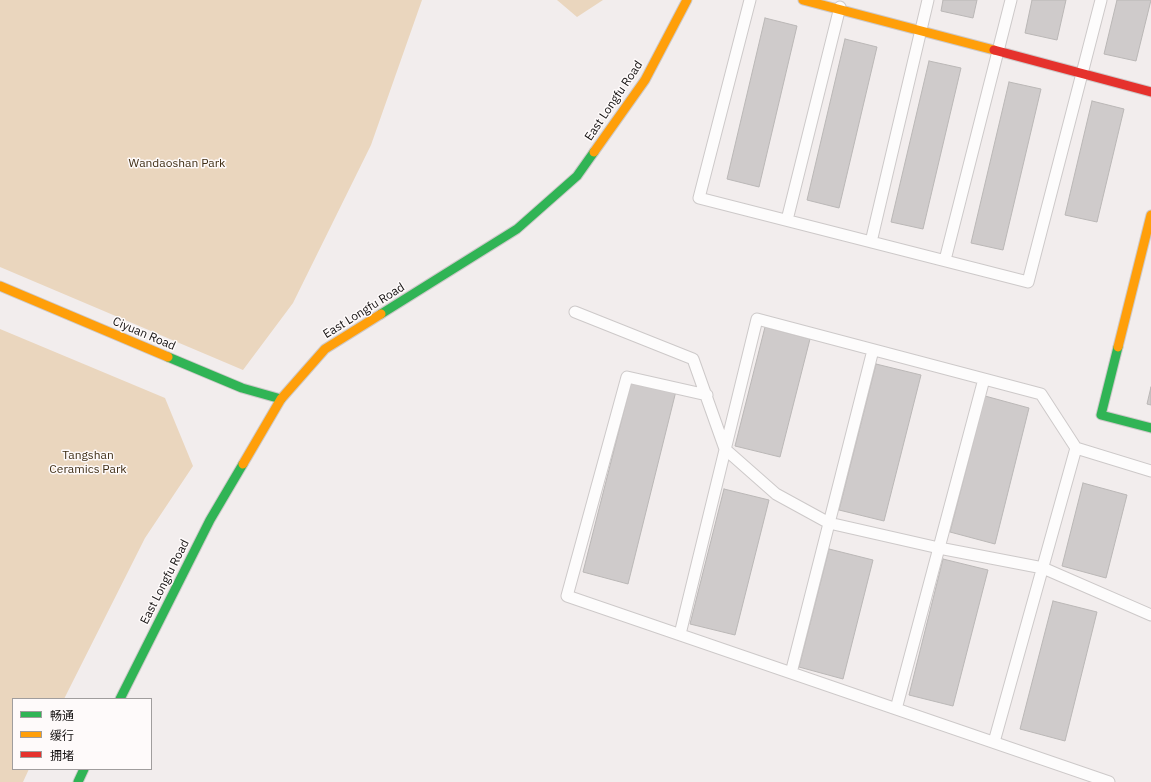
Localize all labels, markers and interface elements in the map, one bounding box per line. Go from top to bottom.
street label: East Longfu Road [582,58,646,144]
park label: Wandaoshan Park [129,157,225,171]
street label: East Longfu Road [321,280,407,342]
street label: Ciyuan Road [110,314,178,354]
park label: Tangshan Ceramics Park [49,449,127,477]
street label: East Longfu Road [137,537,193,627]
legend [12,698,152,770]
text: 畅通 [50,708,74,723]
text: 缓行 [50,728,74,743]
text: 拥堵 [50,748,74,763]

